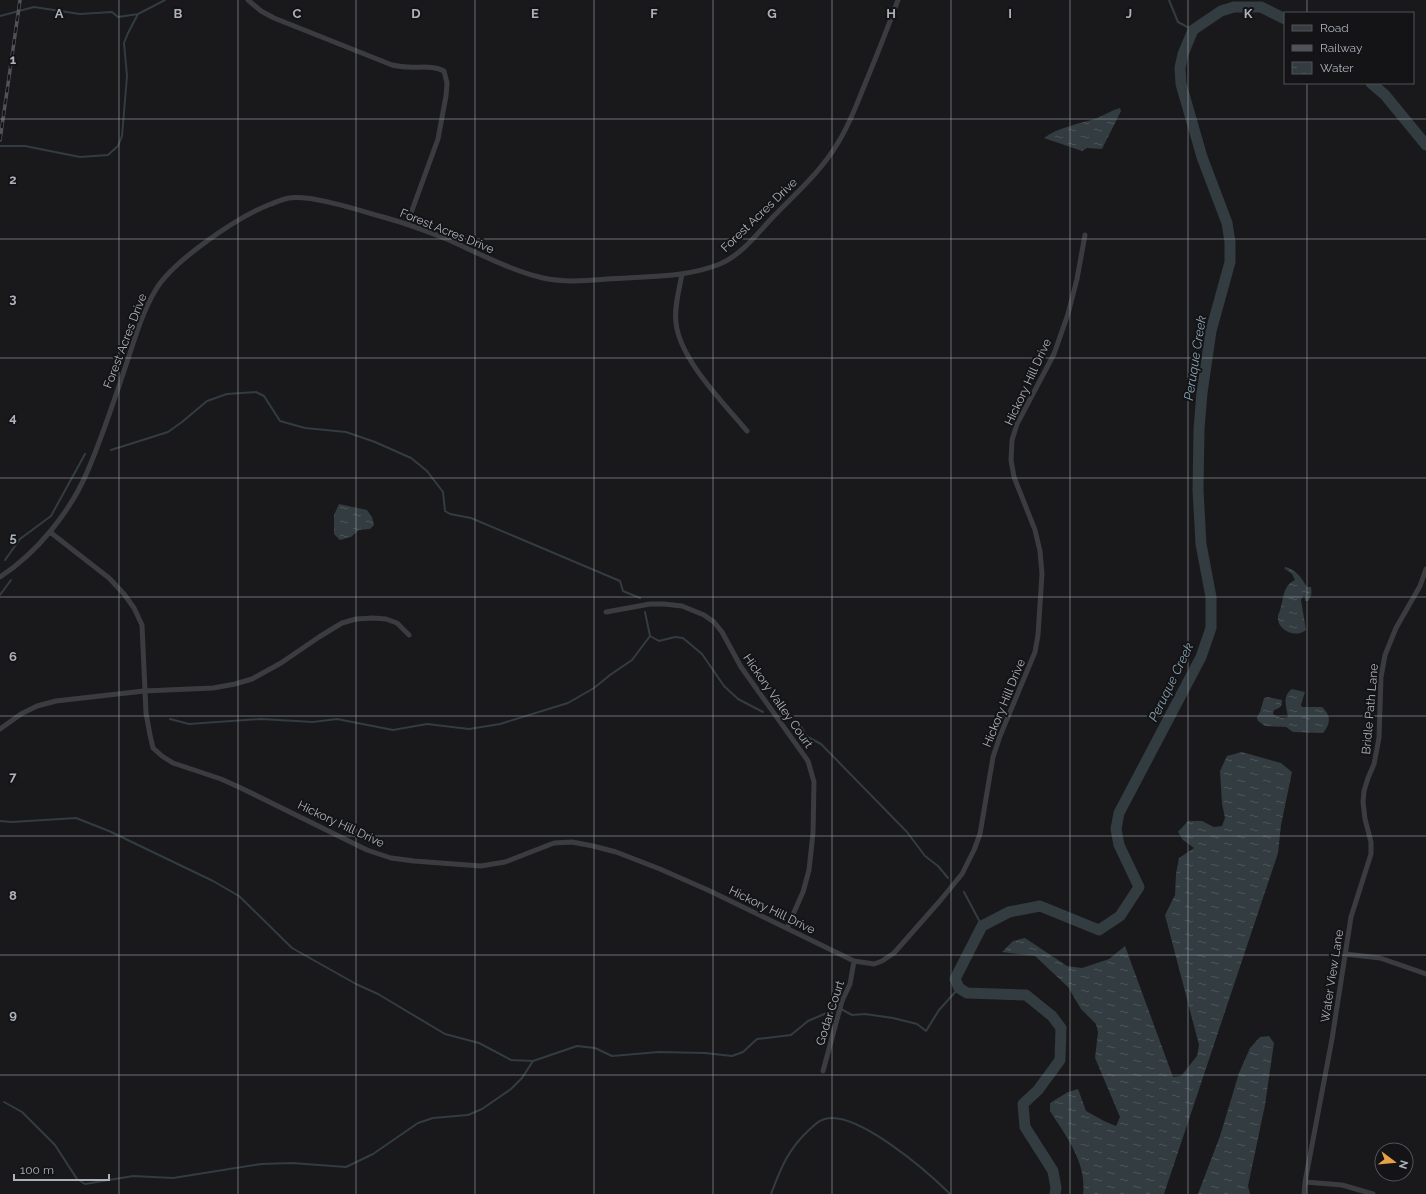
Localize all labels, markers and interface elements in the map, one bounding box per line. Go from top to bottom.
text: A [55,6,64,21]
text: B [174,6,183,21]
text: C [293,6,302,21]
text: D [411,6,421,21]
text: E [531,6,539,21]
text: F [650,6,658,21]
text: G [767,6,777,21]
text: H [886,6,896,21]
text: I [1008,6,1012,21]
text: J [1126,6,1132,21]
text: K [1244,6,1253,21]
legend [1284,12,1414,84]
text: Road [1320,21,1349,35]
text: Railway [1320,41,1363,55]
text: 1 [10,52,17,67]
text: Water [1320,61,1354,75]
text: 2 [9,172,17,187]
street label: Forest Acres Drive [718,175,800,255]
street label: Forest Acres Drive [398,206,496,256]
text: 3 [9,291,17,306]
street label: Forest Acres Drive [100,292,150,390]
water label: Peruque Creek [1181,315,1209,401]
street label: Hickory Hill Drive [1002,336,1054,428]
text: 4 [9,410,17,425]
text: 5 [9,530,17,545]
water label: Peruque Creek [1146,640,1196,724]
text: 6 [9,649,17,664]
street label: Hickory Valley Court [740,651,816,751]
street label: Hickory Hill Drive [980,657,1028,749]
street label: Bridle Path Lane [1359,663,1381,755]
text: 7 [9,769,17,784]
street label: Hickory Hill Drive [295,798,387,850]
street label: Hickory Hill Drive [727,883,817,937]
text: 8 [9,888,17,903]
street label: Water View Lane [1318,929,1346,1023]
street label: Godar Court [813,979,847,1047]
text: 9 [9,1007,17,1022]
north arrow [1374,1142,1414,1182]
scale bar [14,1156,109,1182]
text: N [1396,1159,1411,1170]
text: 100 m [20,1163,54,1177]

